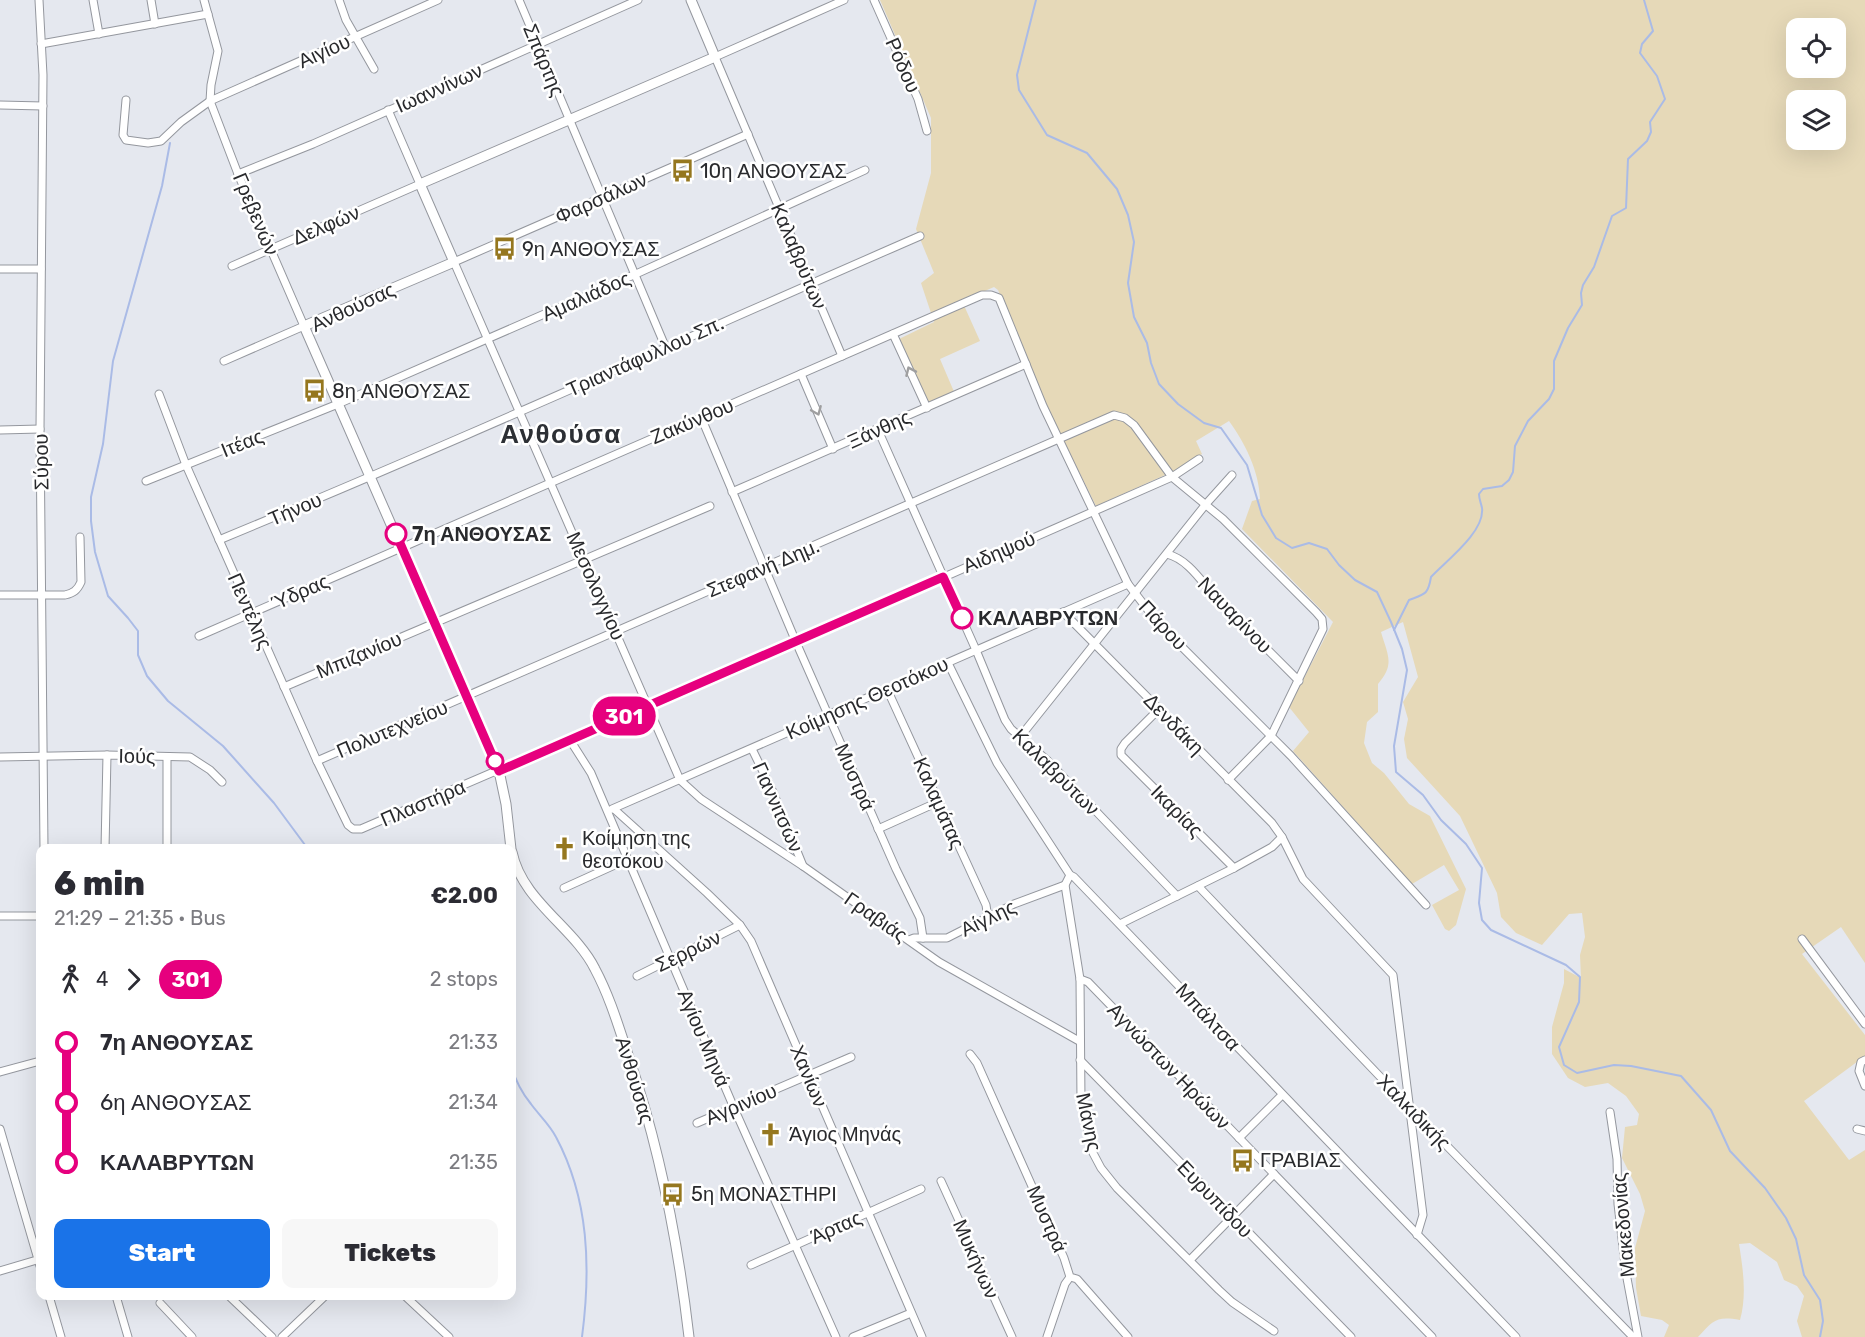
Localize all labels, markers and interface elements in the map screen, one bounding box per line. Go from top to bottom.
map controls [1786,18,1846,150]
button: locate [1786,18,1846,78]
street label: Σπάρτης [518,20,570,100]
street label: Αιγίου [294,29,354,73]
street label: Ρόδου [880,34,926,96]
street label: Ιωαννίνων [392,58,486,118]
button: layers [1786,90,1846,150]
bus stop icon: 10η ΑΝΘΟΥΣΑΣ [669,158,695,184]
place label: 10η ΑΝΘΟΥΣΑΣ [700,159,847,183]
street label: Φαρσάλων [551,167,651,229]
street label: Γρεβενών [228,169,284,259]
street label: Καλαβρύτων [766,199,832,313]
street label: Δελφών [289,200,363,250]
bus stop icon: 9η ΑΝΘΟΥΣΑΣ [491,236,517,262]
place label: 9η ΑΝΘΟΥΣΑΣ [522,237,660,261]
street label: Αμαλιάδος [538,266,634,326]
street label: Ανθούσας [307,277,399,337]
street label: Τριαντάφυλλου Σπ. [563,311,727,401]
one-way arrow [905,366,917,377]
bus stop icon: 8η ΑΝΘΟΥΣΑΣ [301,378,327,404]
place label: 8η ΑΝΘΟΥΣΑΣ [332,379,470,403]
street label: Ζακύνθου [647,393,737,449]
street label: Ξάνθης [844,404,915,453]
one-way arrow [810,405,822,416]
district label: Ανθούσα [500,419,622,450]
street label: Ιτέας [217,424,267,462]
street label: Σύρου [29,433,53,491]
street label: Τήνου [265,487,325,531]
place label: 7η ΑΝΘΟΥΣΑΣ [412,522,551,546]
marker: 7η ΑΝΘΟΥΣΑΣ [385,523,407,545]
street label: Αιδηψού [959,526,1039,578]
street label: Μεσολογγίου [561,528,631,644]
street label: Στεφανή Δημ. [703,534,823,602]
street label: Πεντέλης [223,569,278,653]
street label: Ύδρας [267,569,333,615]
street label: Ναυαρίνου [1193,572,1277,658]
street label: Πάρου [1134,595,1192,655]
place label: ΚΑΛΑΒΡΥΤΩΝ [978,606,1118,630]
marker: ΚΑΛΑΒΡΥΤΩΝ [951,607,973,629]
street label: Μπιζανίου [313,626,405,684]
street label: Κοίμησης Θεοτόκου [782,651,952,745]
street label: Δενδάκη [1139,688,1209,760]
street label: Πολυτεχνείου [333,695,451,763]
line badge: 301 [590,696,658,736]
text: 301 [605,704,643,729]
street label: Καλαβρύτων [1008,724,1104,820]
street label: Μυστρά [830,740,880,814]
street label: Ιούς [118,744,156,768]
unlabelled marker [486,752,504,770]
street label: Καλαμάτας [908,753,970,853]
street label: Γιαννιτσών [747,758,809,856]
street label: Πλαστήρα [377,774,469,832]
street label: Ικαρίας [1146,780,1208,842]
place label: Κοίμηση της θεοτόκου [582,826,691,873]
church icon: Κοίμηση της θεοτόκου [551,836,577,862]
text: 6 min [54,864,145,903]
text: €2.00 [430,882,498,909]
street label: Γραβιάς [840,887,912,947]
street label: Αίγλης [956,894,1020,942]
text: 21:29 – 21:35 · Bus [54,906,226,930]
street label: Σερρών [651,925,725,977]
icon: walk [54,963,87,996]
icon: forward [117,963,150,996]
text: 4 [96,967,108,991]
text: 301 [171,967,210,992]
text: 2 stops [430,967,498,991]
street label: Μπάλτσα [1171,978,1245,1056]
street label: Αγίου Μηνά [673,986,735,1090]
street label: Αγνώστων Ηρώων [1103,998,1235,1134]
text: 7η ΑΝΘΟΥΣΑΣ [100,1029,253,1056]
text: 21:33 [449,1030,498,1054]
street label: Ανθούσας [610,1034,660,1127]
street label: Χανίων [785,1041,833,1111]
street label: Χαλκιδικής [1372,1069,1456,1155]
street label: Αγρινίου [702,1078,780,1130]
text: 6η ΑΝΘΟΥΣΑΣ [100,1089,252,1116]
text: 21:34 [448,1090,498,1114]
street label: Μάνης [1071,1091,1107,1154]
church icon: Άγιος Μηνάς [758,1121,784,1147]
place label: Άγιος Μηνάς [789,1122,901,1146]
bus stop icon: ΓΡΑΒΙΑΣ [1229,1147,1255,1173]
place label: ΓΡΑΒΙΑΣ [1260,1148,1341,1172]
text: ΚΑΛΑΒΡΥΤΩΝ [100,1149,254,1176]
text: 21:35 [449,1150,498,1174]
street label: Ευρυπίδου [1172,1155,1258,1243]
street label: Μακεδονίας [1606,1171,1640,1278]
bus stop icon: 5η ΜΟΝΑΣΤΗΡΙ [660,1181,686,1207]
place label: 5η ΜΟΝΑΣΤΗΡΙ [691,1182,837,1206]
street label: Μυστρά [1022,1182,1072,1256]
street label: Άρτας [807,1205,866,1249]
street label: Μυκήνων [948,1216,1004,1302]
button: Start [54,1219,270,1288]
button: Tickets [282,1219,498,1288]

